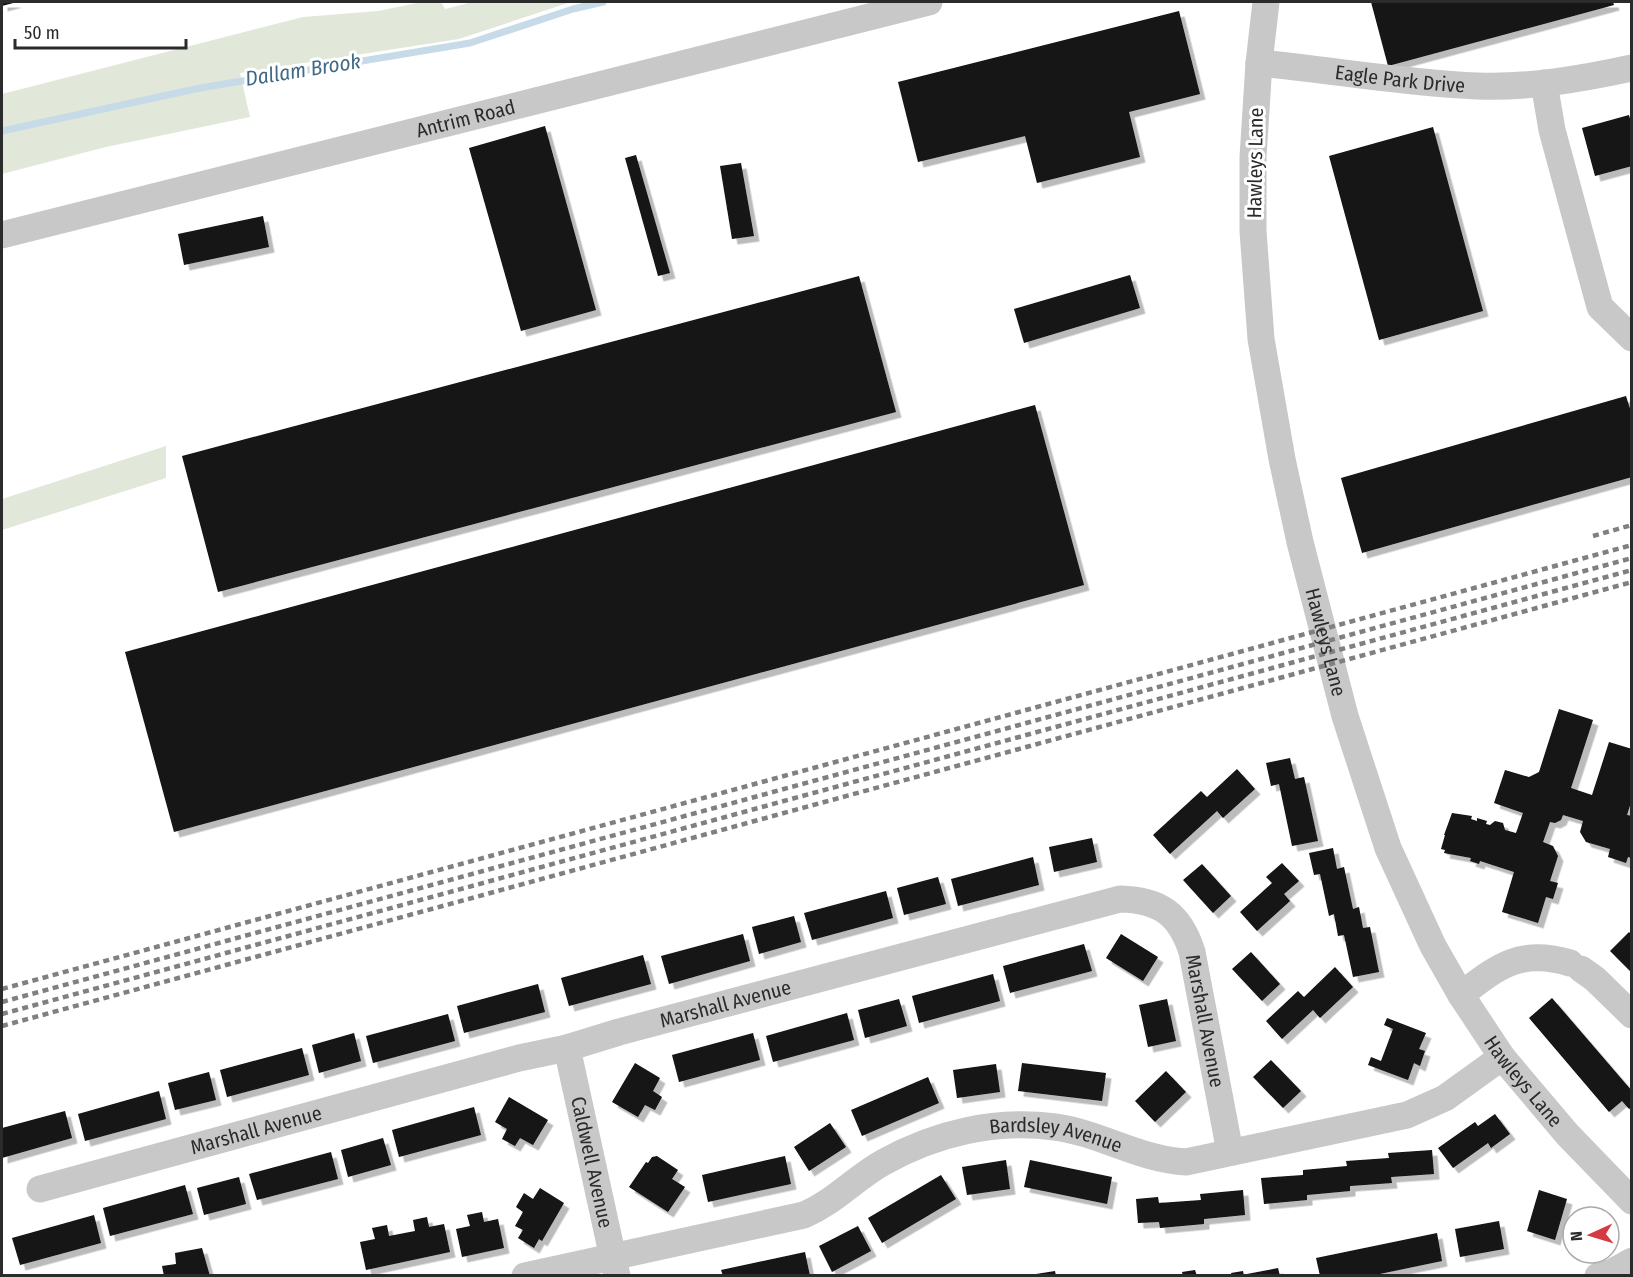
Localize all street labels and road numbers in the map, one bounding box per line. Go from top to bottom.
street label: Eagle Park Drive [1334,60,1466,97]
street label: Antrim Road [414,95,518,142]
street label: Hawleys Lane [1242,107,1268,219]
street label: Hawleys Lane [1300,585,1351,699]
street label: Marshall Avenue [1181,952,1229,1089]
street label: Marshall Avenue [657,975,794,1033]
street label: Hawleys Lane [1479,1031,1568,1132]
street label: Caldwell Avenue [566,1094,618,1230]
street label: Marshall Avenue [188,1101,324,1159]
street label: Bardsley Avenue [988,1113,1126,1158]

